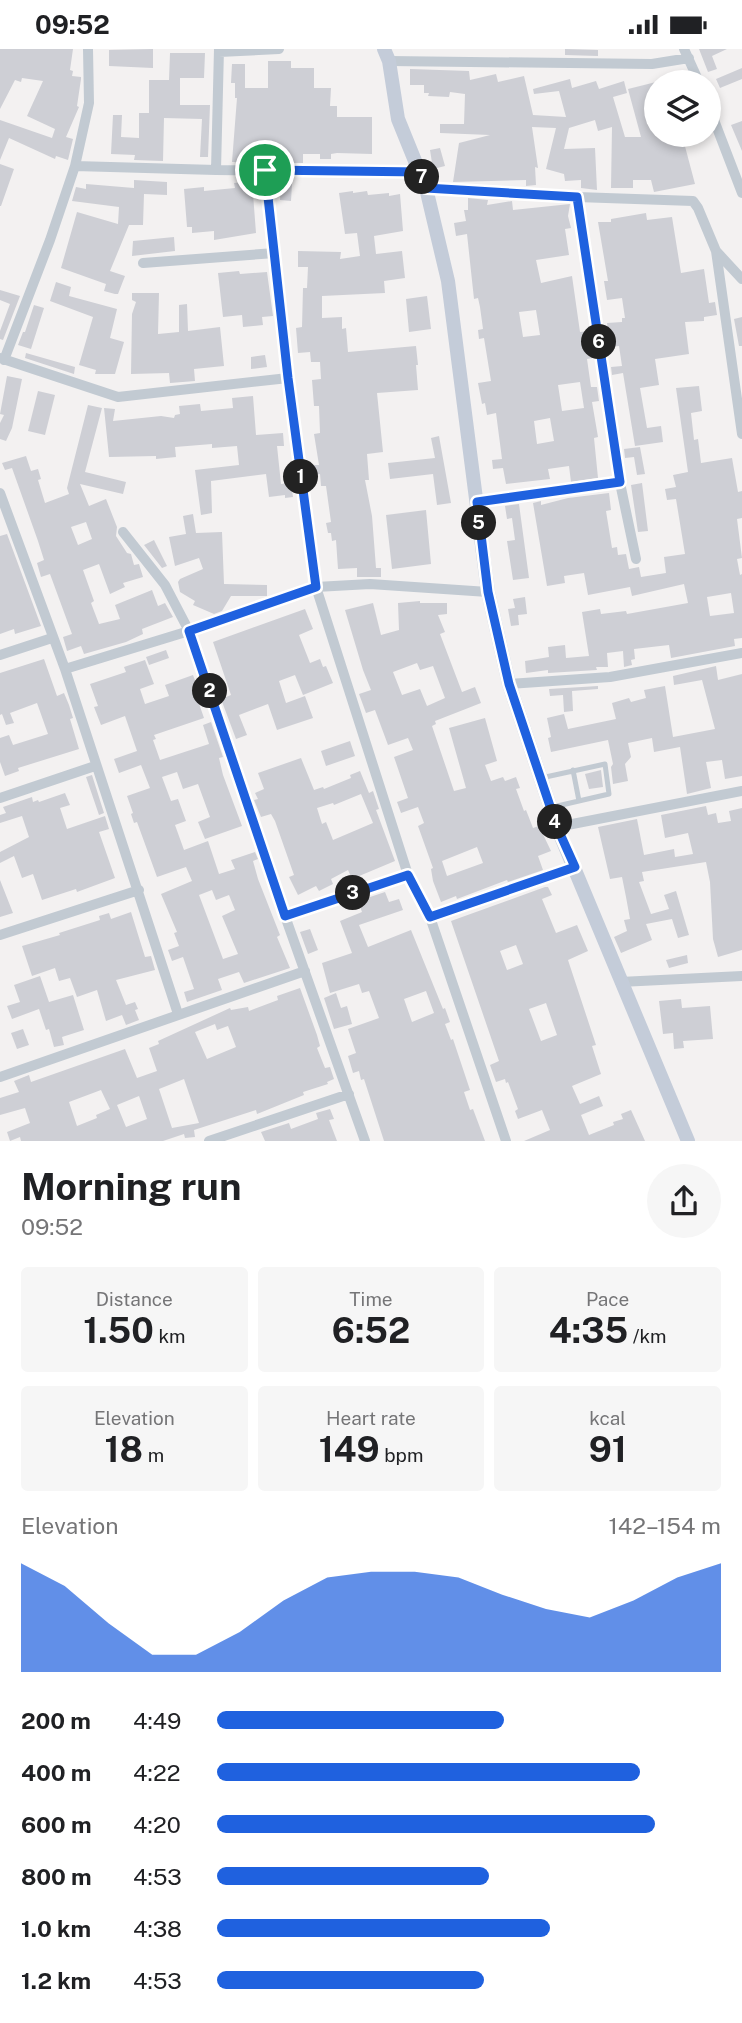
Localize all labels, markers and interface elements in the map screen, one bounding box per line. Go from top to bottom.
text: 09:52 [35,9,110,40]
map controls [644,70,721,147]
button: layers [644,70,721,147]
pin [235,140,295,200]
icon: arrive [246,151,284,189]
pin: 7 [404,159,440,195]
text: 7 [416,165,427,187]
pin: 6 [582,325,616,359]
text: 6 [592,330,605,352]
pin: 1 [284,459,318,495]
text: 1 [296,465,305,487]
pin: 5 [462,505,496,540]
text: 5 [472,511,485,533]
pin: 2 [192,673,228,709]
text: 2 [203,679,216,701]
pin: 4 [538,805,572,839]
text: 4 [548,810,561,832]
pin: 3 [336,875,370,911]
text: 3 [346,881,359,903]
text: Morning run [21,1164,242,1209]
button: share [647,1164,721,1238]
text: 09:52 [21,1213,83,1240]
text: Distance [96,1288,173,1310]
text: Time [349,1288,393,1310]
text: Pace [586,1288,629,1310]
text: 1.50 [83,1310,154,1351]
text: 6:52 [332,1310,410,1351]
text: 4:35 [549,1310,628,1351]
text: km [154,1325,186,1347]
text: /km [628,1325,667,1347]
text: Elevation [94,1407,175,1429]
text: Heart rate [326,1407,416,1429]
text: kcal [589,1407,626,1429]
text: 18 [105,1429,143,1470]
text: 149 [319,1429,380,1470]
text: 91 [589,1429,627,1470]
text: m [143,1444,164,1466]
text: bpm [380,1444,423,1466]
text: Elevation [21,1512,119,1539]
text: 142–154 m [608,1512,721,1539]
text: 200 m [21,1707,91,1734]
text: 4:49 [133,1707,181,1734]
text: 400 m [21,1759,91,1786]
text: 4:22 [133,1759,181,1786]
text: 600 m [21,1811,91,1838]
text: 4:20 [133,1811,181,1838]
text: 800 m [21,1863,92,1890]
text: 4:53 [133,1863,182,1890]
text: 1.0 km [21,1915,91,1942]
text: 4:38 [133,1915,182,1942]
text: 1.2 km [21,1967,91,1994]
text: 4:53 [133,1967,182,1994]

